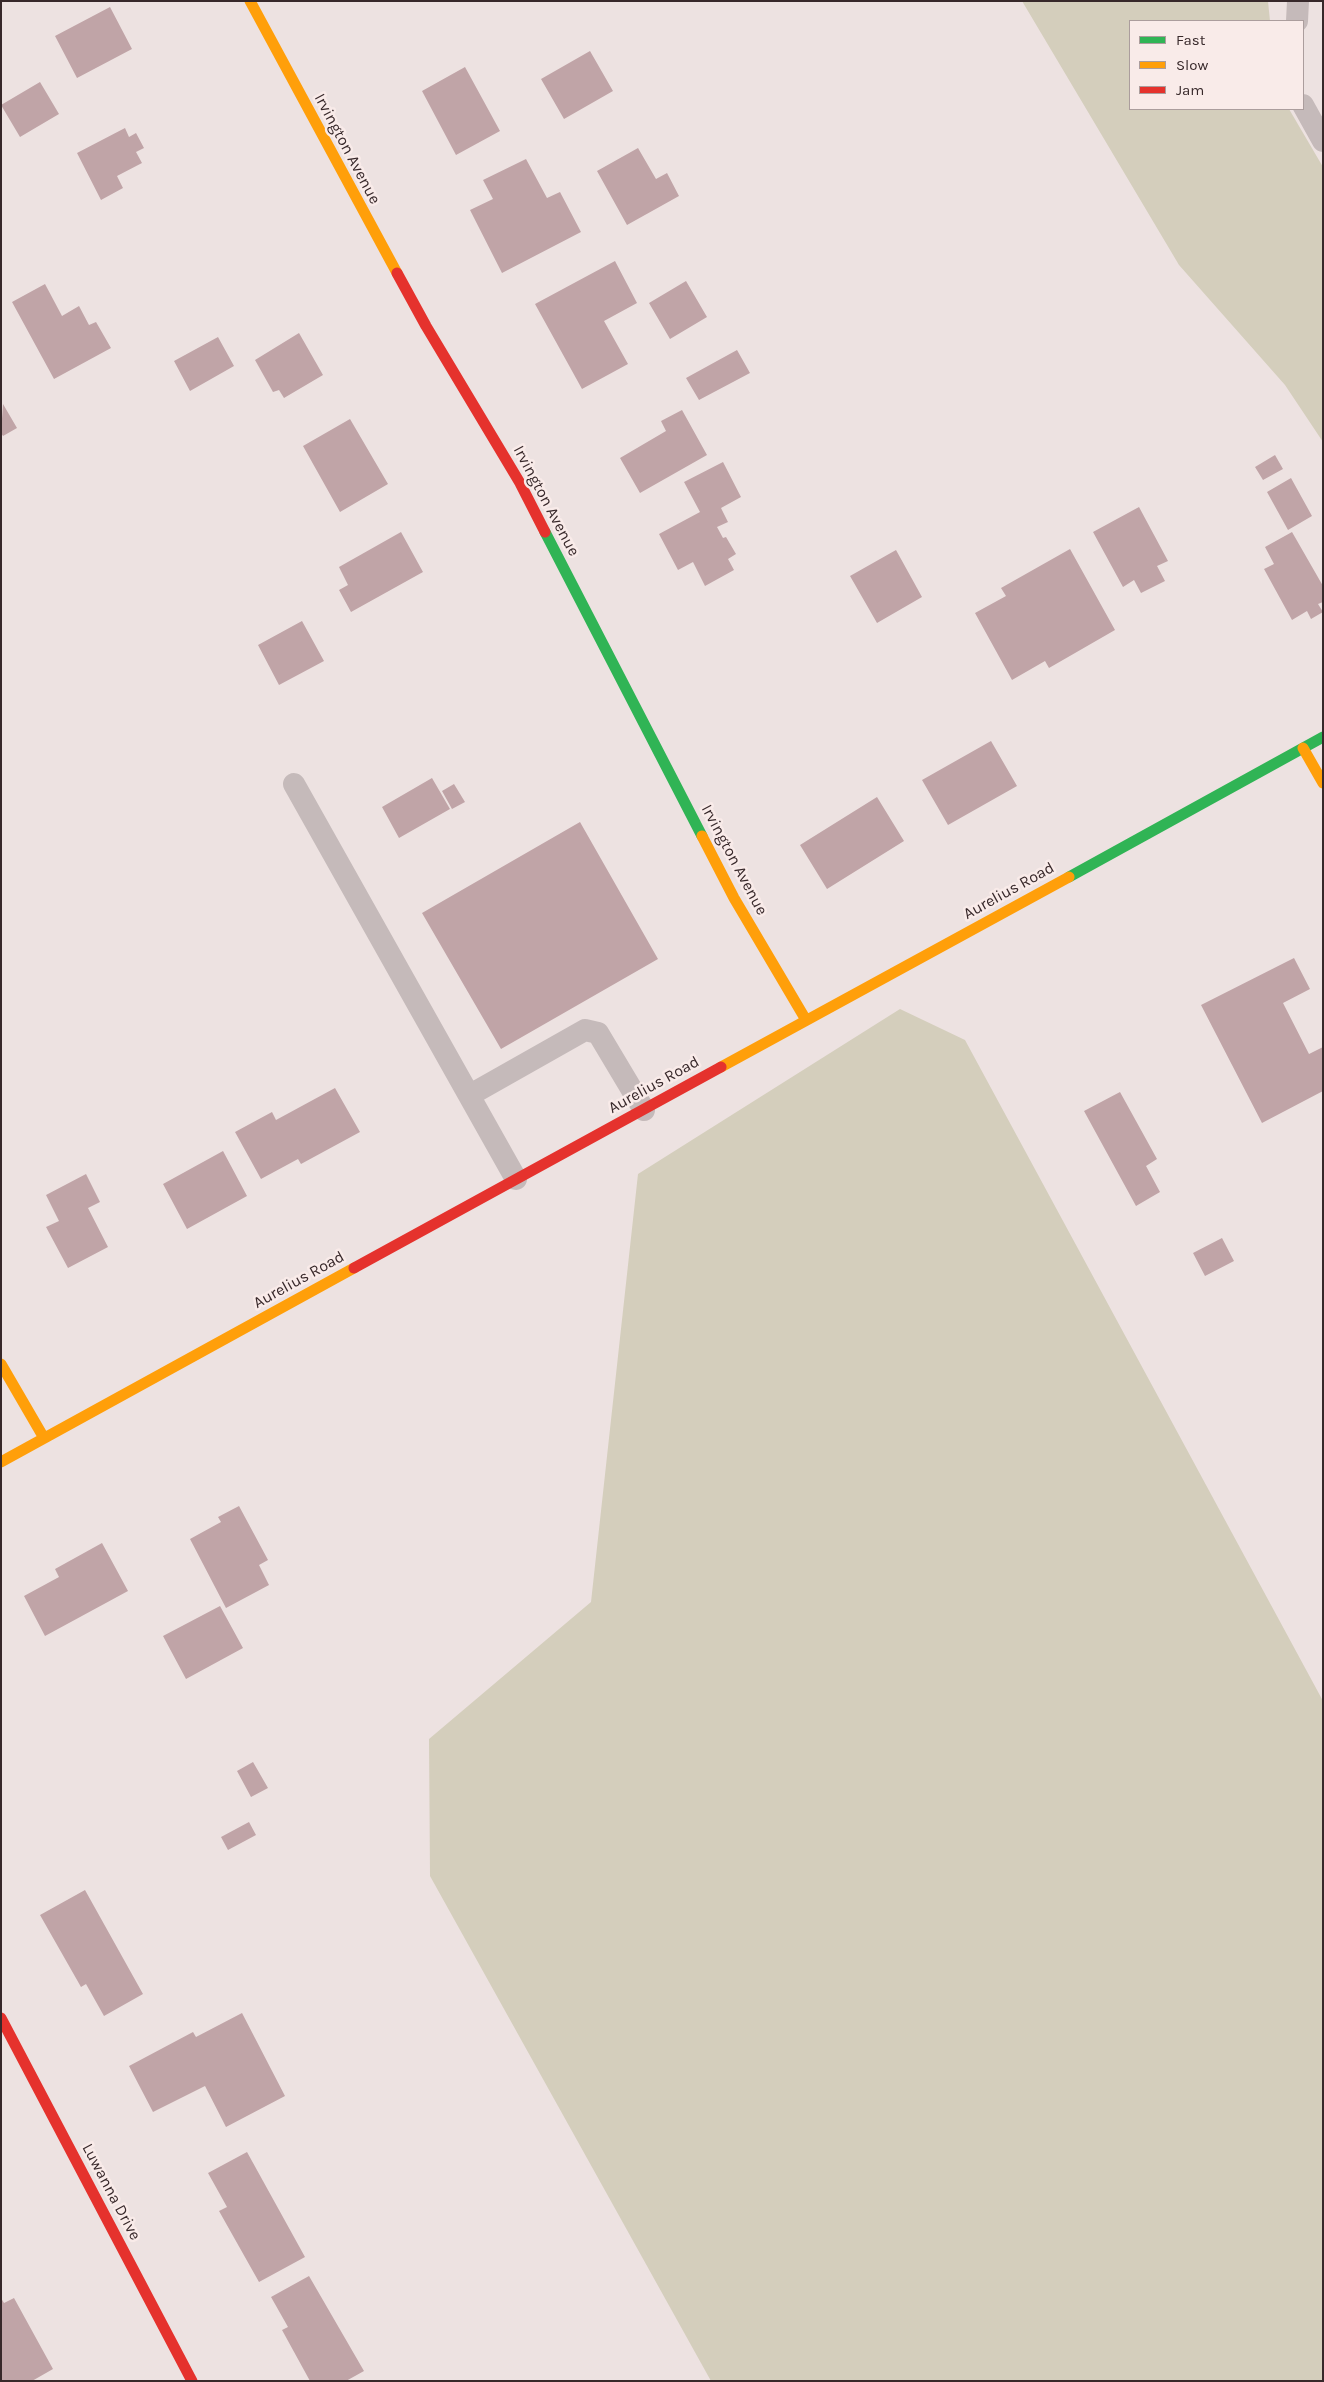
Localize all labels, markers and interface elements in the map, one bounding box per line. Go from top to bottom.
legend [1129,20,1304,110]
text: Fast [1176,31,1205,49]
text: Slow [1176,56,1208,74]
text: Jam [1176,81,1204,99]
street label: Irvington Avenue [310,90,384,208]
street label: Irvington Avenue [509,442,583,560]
street label: Irvington Avenue [697,801,771,919]
street label: Aurelius Road [960,858,1058,924]
street label: Aurelius Road [605,1052,703,1118]
street label: Aurelius Road [250,1247,348,1313]
street label: Luwanna Drive [77,2140,145,2244]

